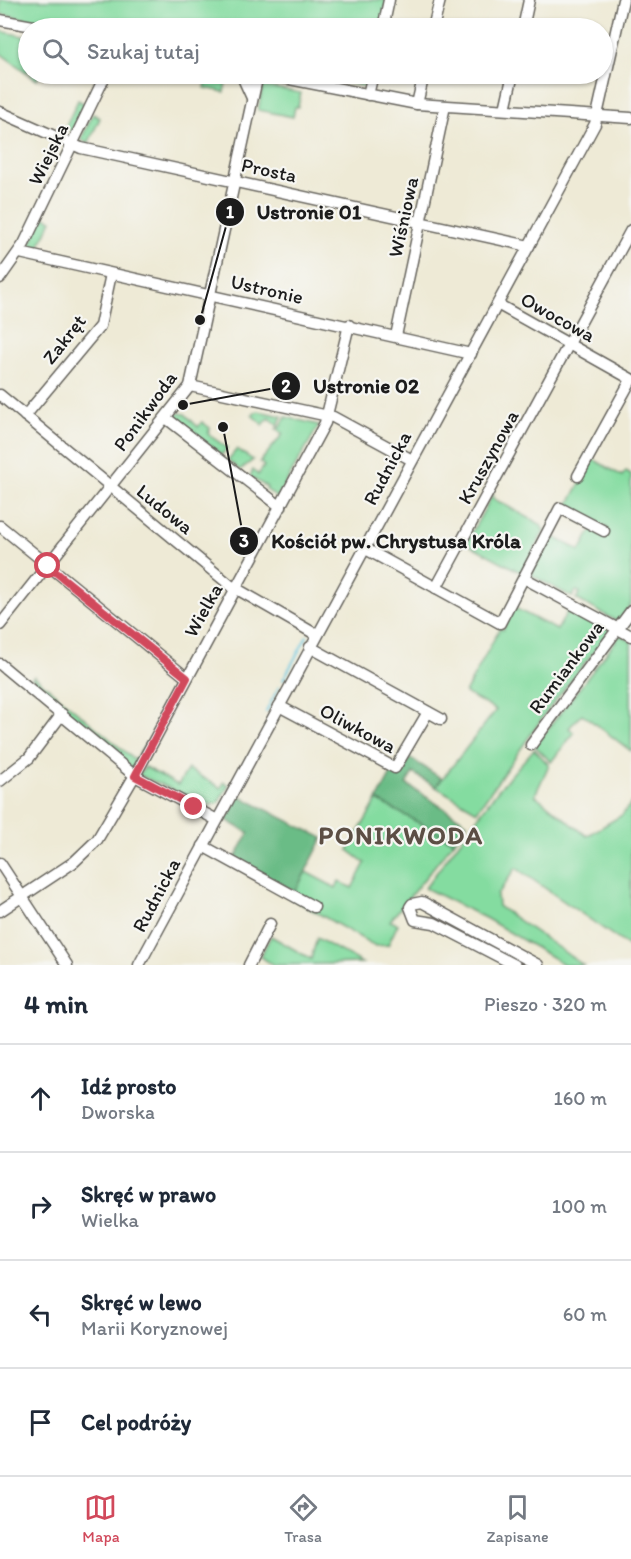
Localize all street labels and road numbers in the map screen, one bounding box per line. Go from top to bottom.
street label: Wiejska [23,118,74,189]
street label: Prosta [239,152,299,188]
street label: Wiśniowa [383,174,423,259]
street label: Ustronie [228,269,306,309]
street label: Owocowa [516,287,600,348]
street label: Zakręt [37,309,91,369]
street label: Ponikwoda [108,366,182,456]
street label: Kruszynowa [452,405,524,508]
street label: Rudnicka [358,426,417,509]
street label: Ludowa [132,479,199,540]
street label: Wielka [178,578,228,641]
street label: Rumiankowa [523,616,609,718]
street label: Oliwkowa [316,698,401,758]
street label: Rudnicka [127,853,186,936]

